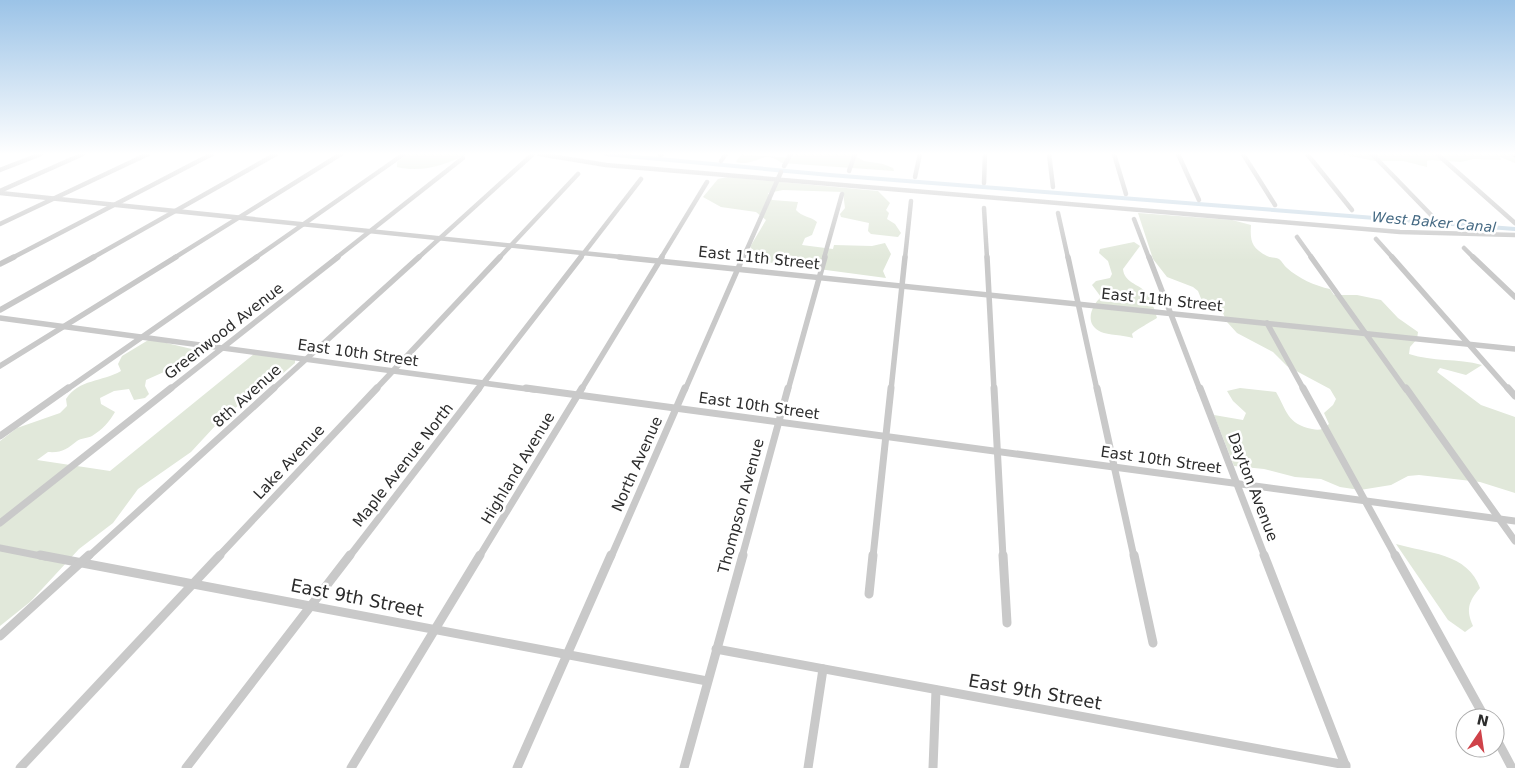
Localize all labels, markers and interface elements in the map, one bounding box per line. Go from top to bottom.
water label: West Baker Canal [1371,209,1497,235]
street label: East 11th Street [697,243,821,273]
street label: Greenwood Avenue [161,279,287,383]
street label: East 11th Street [1100,285,1224,315]
street label: East 10th Street [296,336,420,370]
street label: 8th Avenue [209,361,285,431]
street label: East 10th Street [697,389,821,423]
street label: Maple Avenue North [349,399,457,531]
street label: Highland Avenue [477,409,559,527]
street label: North Avenue [608,414,666,514]
street label: Lake Avenue [250,421,328,503]
street label: Dayton Avenue [1224,430,1282,544]
street label: Thompson Avenue [714,437,768,576]
street label: East 10th Street [1099,443,1223,477]
street label: East 9th Street [289,574,425,621]
street label: East 9th Street [967,669,1103,714]
north arrow [1455,708,1505,758]
text: N [1475,711,1490,729]

